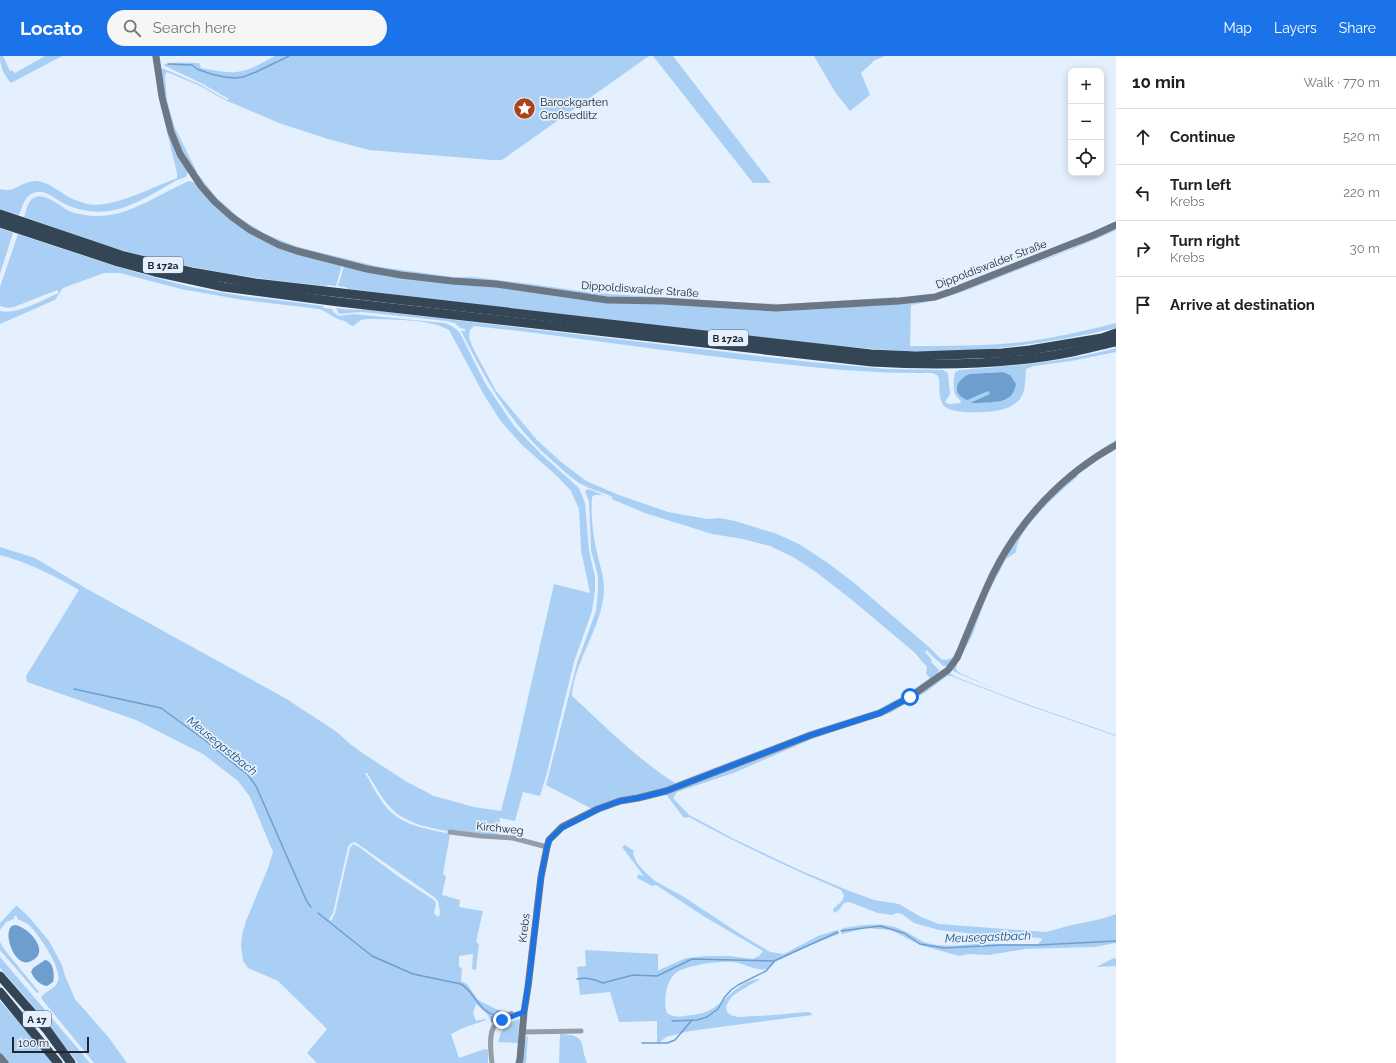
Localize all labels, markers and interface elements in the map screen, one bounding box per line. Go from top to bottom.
search box [107,10,387,46]
text: Locato [20,17,83,39]
icon: search [121,17,143,39]
text: Search here [153,19,236,37]
text: Map [1224,20,1252,36]
text: Layers [1274,20,1317,36]
text: Share [1339,20,1376,36]
map controls [1068,68,1104,176]
button: + [1068,68,1104,104]
text: 10 min [1132,72,1185,92]
text: Walk · 770 m [1303,75,1380,90]
place icon: Barockgarten Großsedlitz [511,95,537,121]
place label: Barockgarten Großsedlitz [540,96,608,122]
button: − [1068,104,1104,140]
icon: ahead [1132,126,1154,148]
text: Continue [1170,128,1235,146]
text: 520 m [1343,129,1380,144]
button: locate [1068,140,1104,176]
text: Turn left [1170,176,1231,194]
icon: left [1132,182,1154,204]
text: 220 m [1343,185,1380,200]
text: Krebs [1170,194,1205,209]
text: Turn right [1170,232,1240,250]
street label: Dippoldiswalder Straße [934,237,1049,292]
icon: right [1132,238,1154,260]
text: 30 m [1350,241,1380,256]
text: Krebs [1170,250,1205,265]
road number: B 172a [143,257,183,273]
street label: Dippoldiswalder Straße [581,279,700,300]
icon: arrive [1132,294,1154,316]
text: Arrive at destination [1170,296,1315,314]
road number: B 172a [708,330,748,346]
route start [901,688,919,706]
water label: Meusegastbach [184,713,260,779]
street label: Kirchweg [476,820,524,837]
street label: Krebs [516,913,533,943]
water label: Meusegastbach [945,928,1032,946]
road number: A 17 [23,1011,51,1027]
route end [493,1011,511,1029]
scale bar [12,1035,89,1054]
text: 100 m [18,1037,49,1050]

